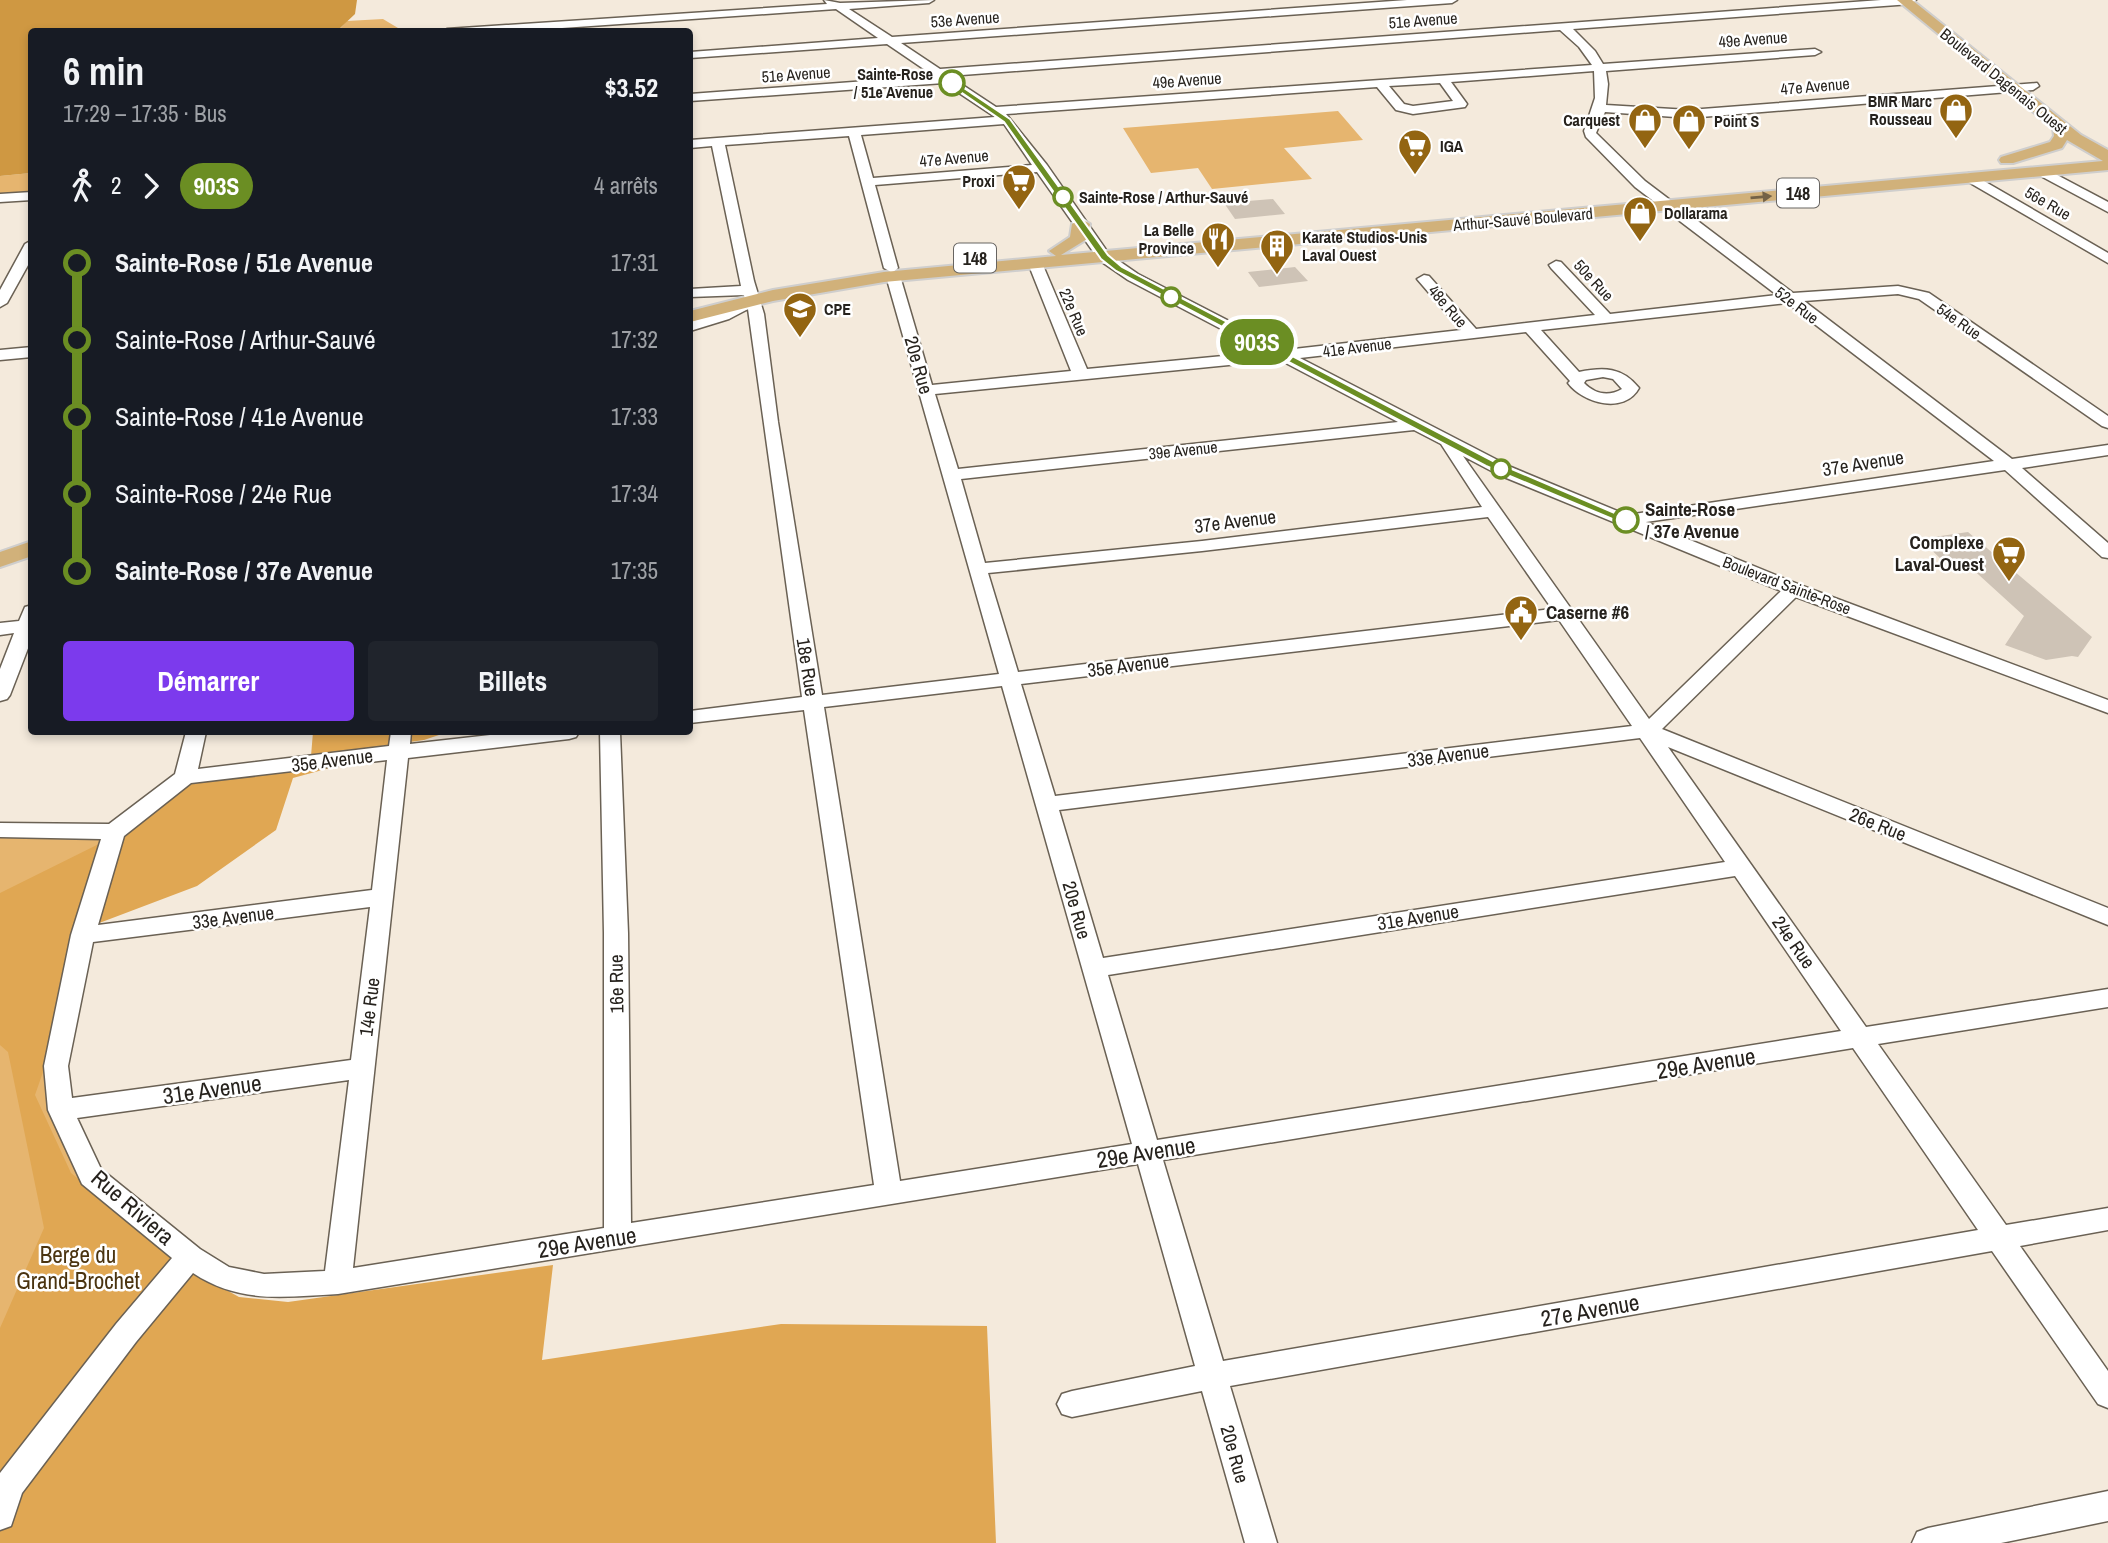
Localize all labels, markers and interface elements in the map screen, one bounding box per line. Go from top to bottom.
street label: 53e Avenue [930,6,1000,32]
street label: 51e Avenue [1388,7,1458,33]
street label: Boulevard Dagenais Ouest [1936,23,2072,139]
street label: 49e Avenue [1718,26,1788,52]
text: 6 min [63,46,144,97]
street label: 51e Avenue [761,61,831,87]
place label: Sainte-Rose / 51e Avenue [854,63,933,103]
street label: 49e Avenue [1152,67,1222,93]
text: $3.52 [605,70,658,105]
marker: Sainte-Rose / 51e Avenue [939,70,965,96]
street label: 47e Avenue [1780,72,1850,100]
place label: BMR Marc Rousseau [1868,90,1932,130]
shop icon: BMR Marc Rousseau [1937,91,1975,140]
text: 17:29 – 17:35 · Bus [63,98,227,129]
shop icon: Carquest [1626,101,1664,150]
shop icon: Point S [1670,102,1708,151]
place label: Carquest [1563,109,1621,131]
place label: Point S [1714,110,1759,132]
supermarket icon: IGA [1396,127,1434,176]
place label: IGA [1440,135,1464,157]
street label: 47e Avenue [919,144,989,172]
supermarket icon: Proxi [1000,162,1038,211]
icon: walk [63,167,101,205]
icon: forward [132,167,170,205]
text: 2 [111,170,122,201]
text: 903S [194,170,239,202]
text: 4 arrêts [594,170,658,201]
place label: Proxi [962,170,995,192]
road number: 148 [1777,178,1819,208]
street label: 56e Rue [2021,181,2075,225]
place label: Sainte-Rose / Arthur-Sauvé [1079,186,1248,208]
marker: Sainte-Rose / Arthur-Sauvé [1053,187,1073,207]
one-way arrow [1750,191,1772,202]
shop icon: Dollarama [1621,194,1659,243]
street label: Arthur-Sauvé Boulevard [1451,202,1594,236]
place label: Dollarama [1664,202,1728,224]
place label: La Belle Province [1139,219,1194,259]
restaurant icon: La Belle Province [1199,220,1237,269]
place label: Karate Studios-Unis Laval Ouest [1302,226,1427,266]
building icon: Karate Studios-Unis Laval Ouest [1258,227,1296,276]
road number: 148 [954,244,996,272]
text: Sainte-Rose / 51e Avenue [115,245,373,280]
text: 17:31 [611,247,658,278]
street label: 50e Rue [1569,254,1619,306]
street label: 48e Rue [1423,280,1473,332]
street label: 52e Rue [1771,281,1823,329]
street label: 22e Rue [1054,285,1094,339]
unlabelled marker [1161,287,1181,307]
school or university icon: CPE [781,290,819,339]
place label: CPE [824,298,851,320]
street label: 54e Rue [1932,298,1986,344]
line badge: 903S [1208,319,1306,365]
text: Sainte-Rose / Arthur-Sauvé [115,322,376,357]
text: 17:32 [611,324,658,355]
text: 903S [1234,326,1280,358]
street label: 41e Avenue [1321,332,1393,362]
street label: 20e Rue [898,333,940,397]
text: Sainte-Rose / 41e Avenue [115,399,364,434]
text: 17:33 [611,401,658,432]
street label: 39e Avenue [1147,435,1219,465]
street label: 37e Avenue [1820,444,1906,482]
unlabelled marker [1491,459,1511,479]
text: Sainte-Rose / 24e Rue [115,476,332,511]
text: 17:34 [611,478,658,509]
place label: Sainte-Rose / 37e Avenue [1645,496,1739,544]
street label: 37e Avenue [1193,503,1277,539]
marker: Sainte-Rose / 37e Avenue [1613,507,1639,533]
place label: Complexe Laval-Ouest [1895,529,1984,577]
supermarket icon: Complexe Laval-Ouest [1990,534,2028,583]
street label: Boulevard Sainte-Rose [1720,550,1854,620]
text: Sainte-Rose / 37e Avenue [115,553,373,588]
text: 17:35 [611,555,658,586]
public building icon: Caserne #6 [1502,593,1540,642]
place label: Caserne #6 [1546,599,1629,625]
street label: 18e Rue [791,636,825,698]
button: Démarrer [63,641,354,721]
button: Billets [368,641,658,721]
street label: 35e Avenue [1086,647,1170,683]
street label: 33e Avenue [1406,737,1490,773]
street label: 35e Avenue [290,742,374,778]
street label: 26e Rue [1846,801,1910,847]
street label: 20e Rue [1056,878,1098,942]
street label: 31e Avenue [1375,898,1461,936]
street label: 33e Avenue [191,899,275,935]
street label: 24e Rue [1766,910,1822,974]
street label: 16e Rue [602,954,630,1014]
street label: 14e Rue [353,976,385,1038]
street label: 29e Avenue [1655,1040,1757,1086]
street label: 31e Avenue [161,1067,263,1111]
street label: 29e Avenue [1095,1129,1197,1175]
street label: Rue Riviera [85,1162,182,1252]
street label: 29e Avenue [536,1219,638,1265]
park label: Berge du Grand-Brochet [16,1239,140,1296]
street label: 27e Avenue [1538,1286,1642,1334]
street label: 20e Rue [1214,1422,1256,1486]

